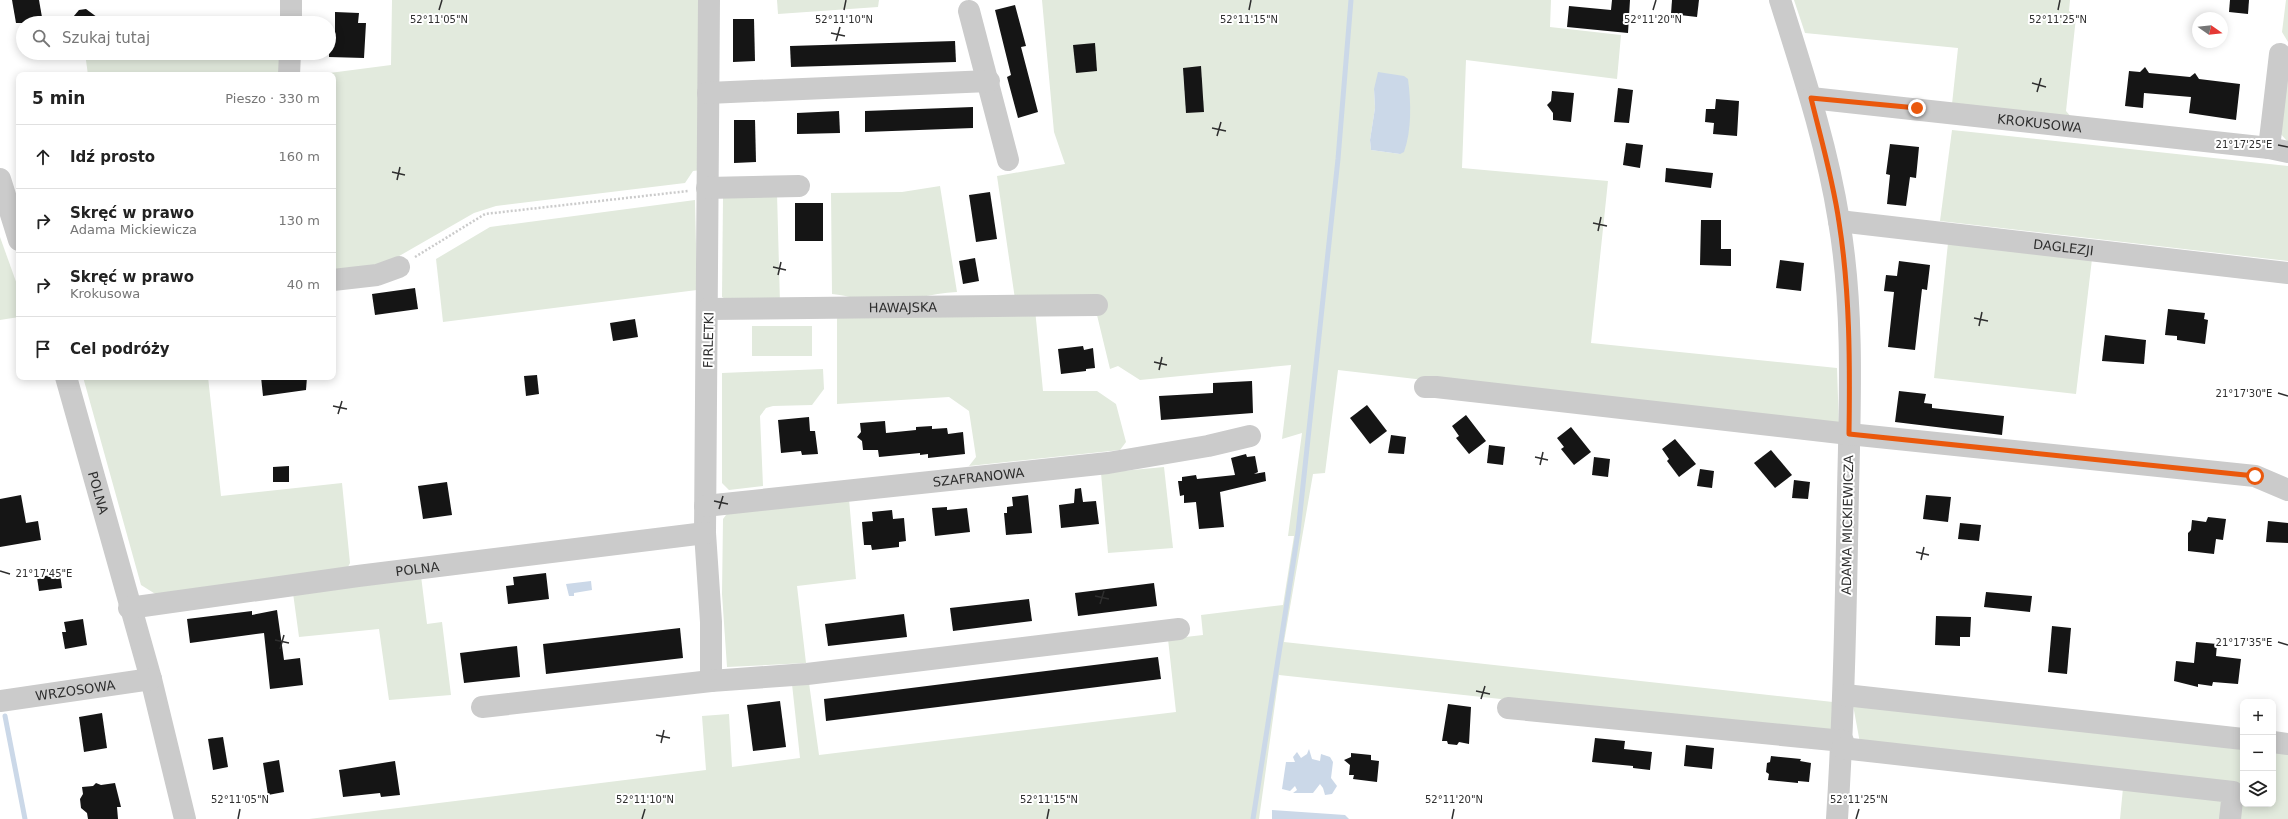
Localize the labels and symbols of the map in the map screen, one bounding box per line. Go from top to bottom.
north arrow [2192,12,2228,48]
text: 52°11'05"N [410,14,468,25]
text: 52°11'10"N [815,14,873,25]
text: 52°11'15"N [1220,14,1278,25]
text: 52°11'20"N [1624,14,1682,25]
text: 52°11'25"N [2029,14,2087,25]
route end [1908,99,1926,117]
street label: KROKUSOWA [1996,111,2083,136]
text: 21°17'25"E [2216,139,2272,150]
street label: DAGLEZJI [2032,237,2094,258]
street label: HAWAJSKA [869,300,937,315]
street label: FIRLETKI [701,312,716,368]
text: 21°17'30"E [2216,388,2272,399]
street label: ADAMA MICKIEWICZA [1839,455,1856,595]
street label: SZAFRANOWA [932,465,1025,490]
route start [2246,467,2264,485]
street label: POLNA [85,469,111,516]
street label: POLNA [395,559,440,579]
text: 21°17'45"E [16,568,72,579]
text: 21°17'35"E [2216,637,2272,648]
street label: WRZOSOWA [34,677,116,704]
text: 52°11'05"N [211,794,269,805]
text: 52°11'10"N [616,794,674,805]
text: 52°11'15"N [1020,794,1078,805]
text: 52°11'20"N [1425,794,1483,805]
text: 52°11'25"N [1830,794,1888,805]

